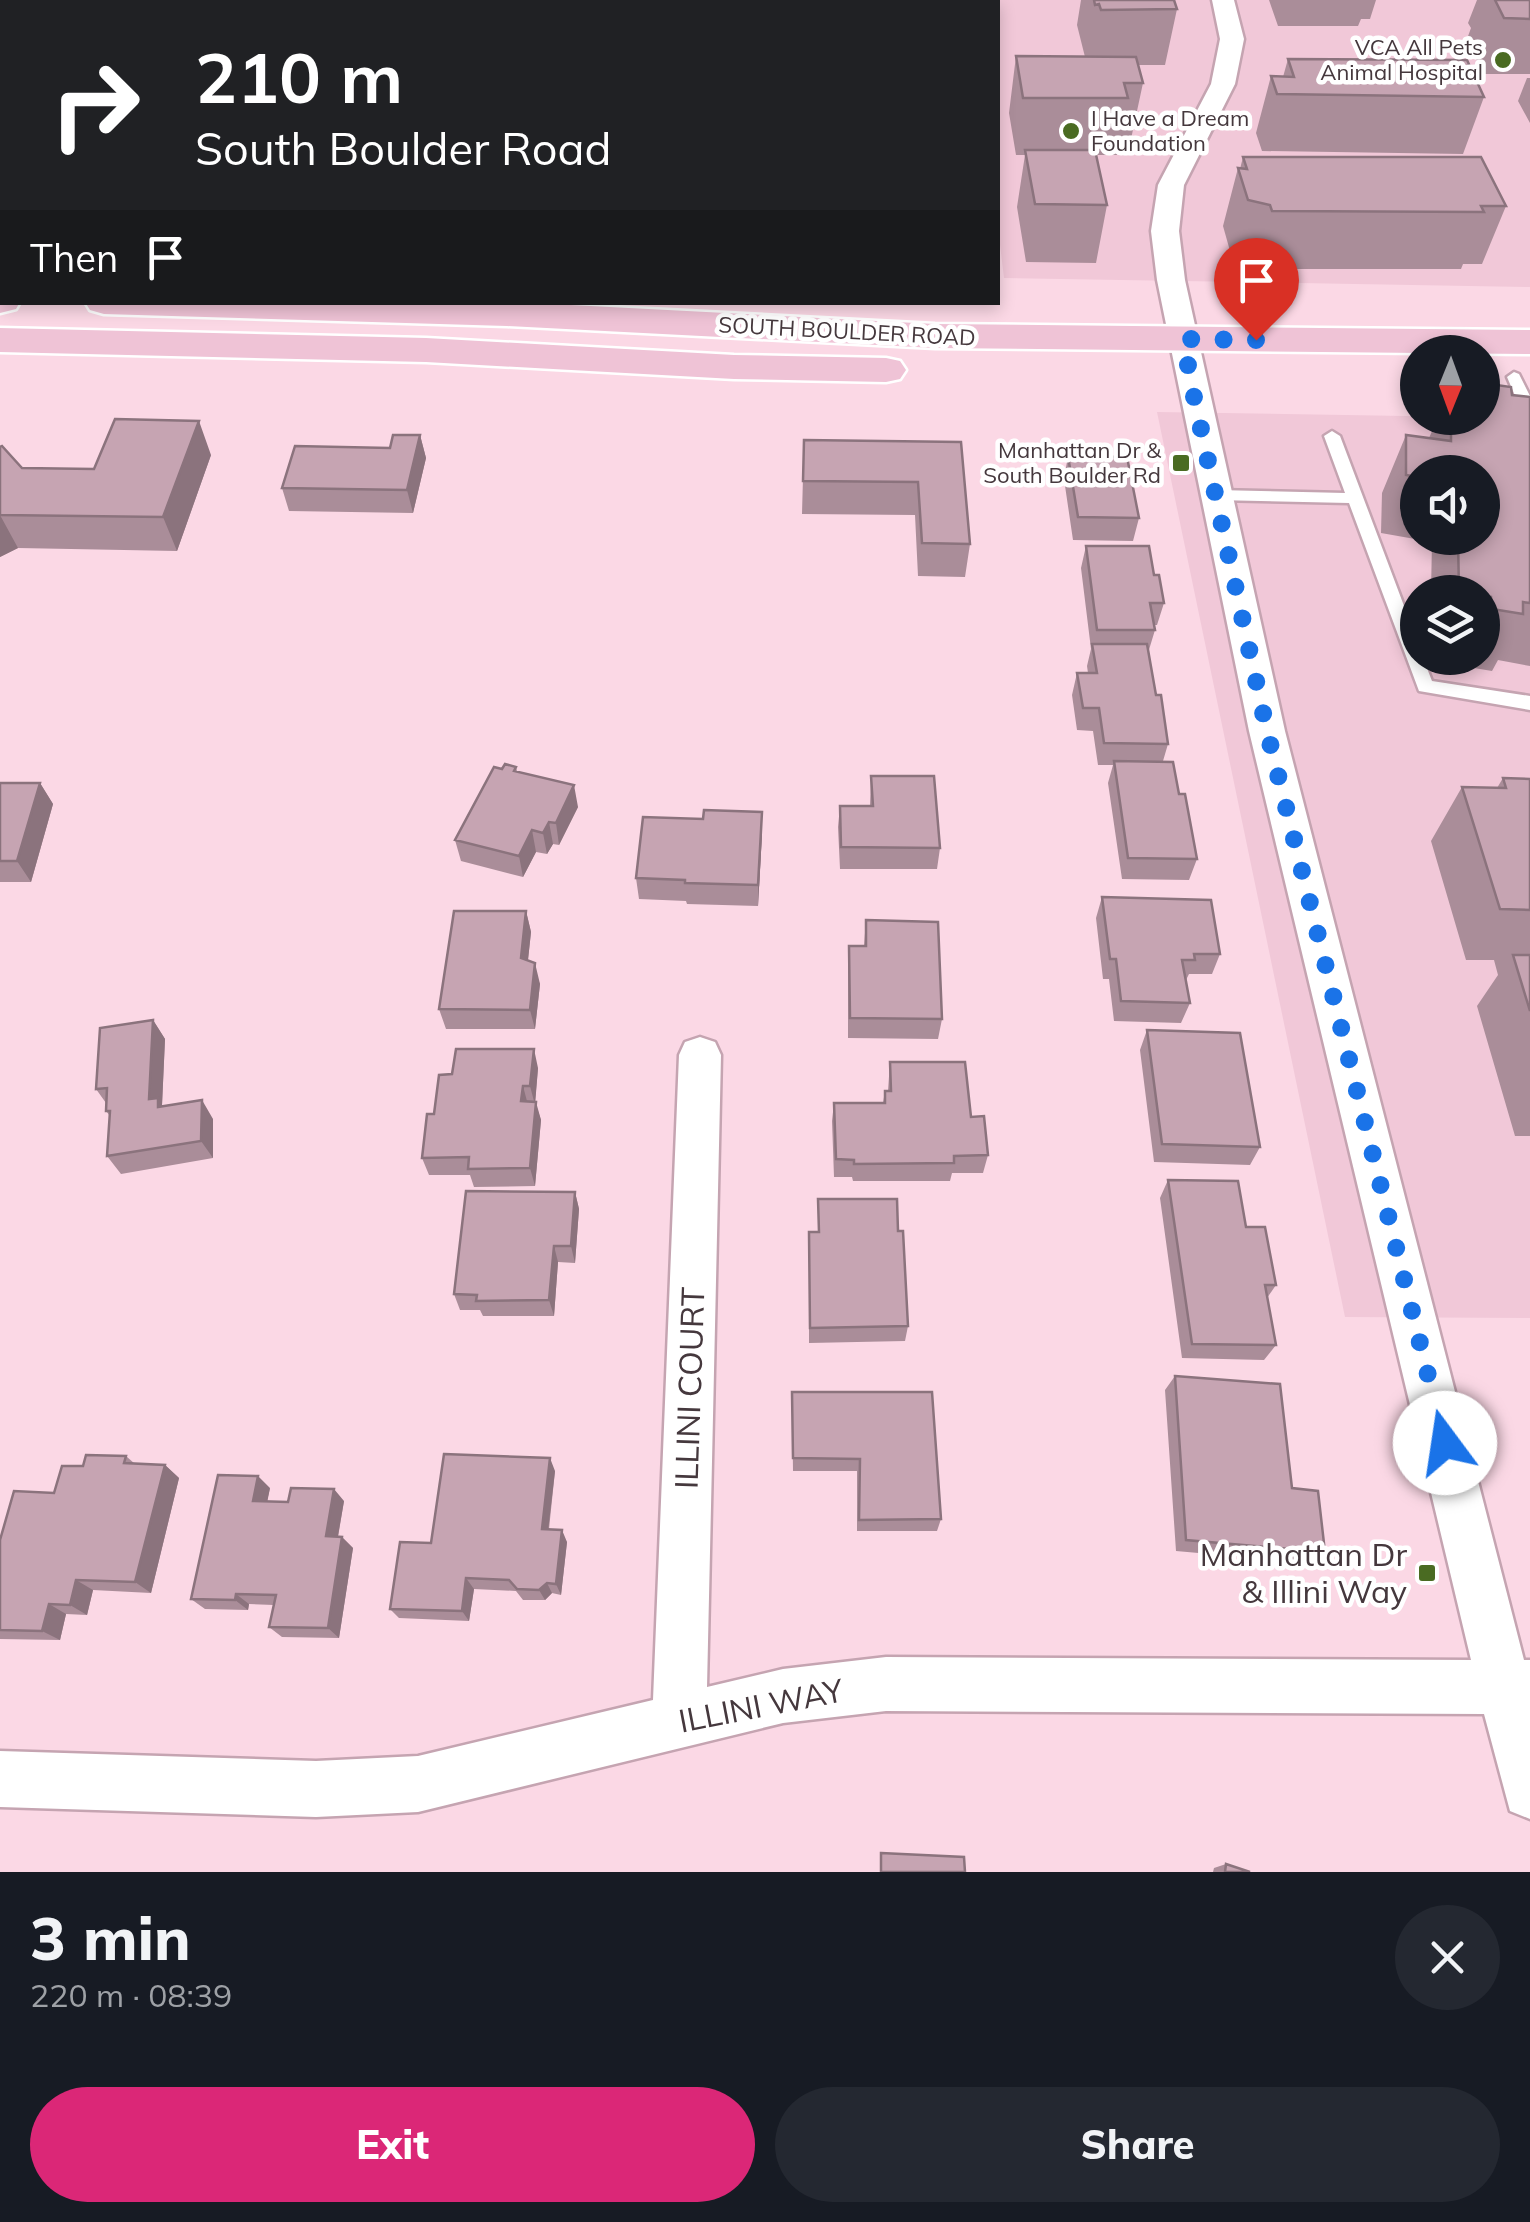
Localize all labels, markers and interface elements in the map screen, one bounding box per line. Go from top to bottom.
text: 210 m [195,33,403,121]
place label: VCA All Pets Animal Hospital [1320,33,1483,86]
icon: right [30,40,160,170]
marker: VCA All Pets Animal Hospital [1492,49,1514,71]
place label: I Have a Dream Foundation [1091,104,1249,157]
text: South Boulder Road [195,120,611,176]
marker: I Have a Dream Foundation [1060,120,1082,142]
icon: arrive [138,230,193,285]
text: Then [30,234,118,282]
pin [1214,238,1299,341]
icon: arrive [1229,253,1284,308]
street label: SOUTH BOULDER ROAD [718,310,976,352]
north arrow [1400,335,1500,435]
map controls [1400,335,1500,675]
place label: Manhattan Dr & South Boulder Rd [983,436,1162,489]
marker: Manhattan Dr & South Boulder Rd [1170,452,1192,474]
button: sound [1400,455,1500,555]
button: layers [1400,575,1500,675]
street label: ILLINI COURT [665,1286,713,1490]
position arrow [1393,1391,1497,1495]
place label: Manhattan Dr & Illini Way [1200,1534,1407,1611]
marker: Manhattan Dr & Illini Way [1416,1562,1438,1584]
street label: ILLINI WAY [675,1669,847,1741]
text: 3 min [30,1900,191,1975]
button: close [1395,1905,1500,2010]
text: 220 m · 08:39 [30,1975,232,2015]
button: Exit [30,2087,755,2202]
button: Share [775,2087,1500,2202]

